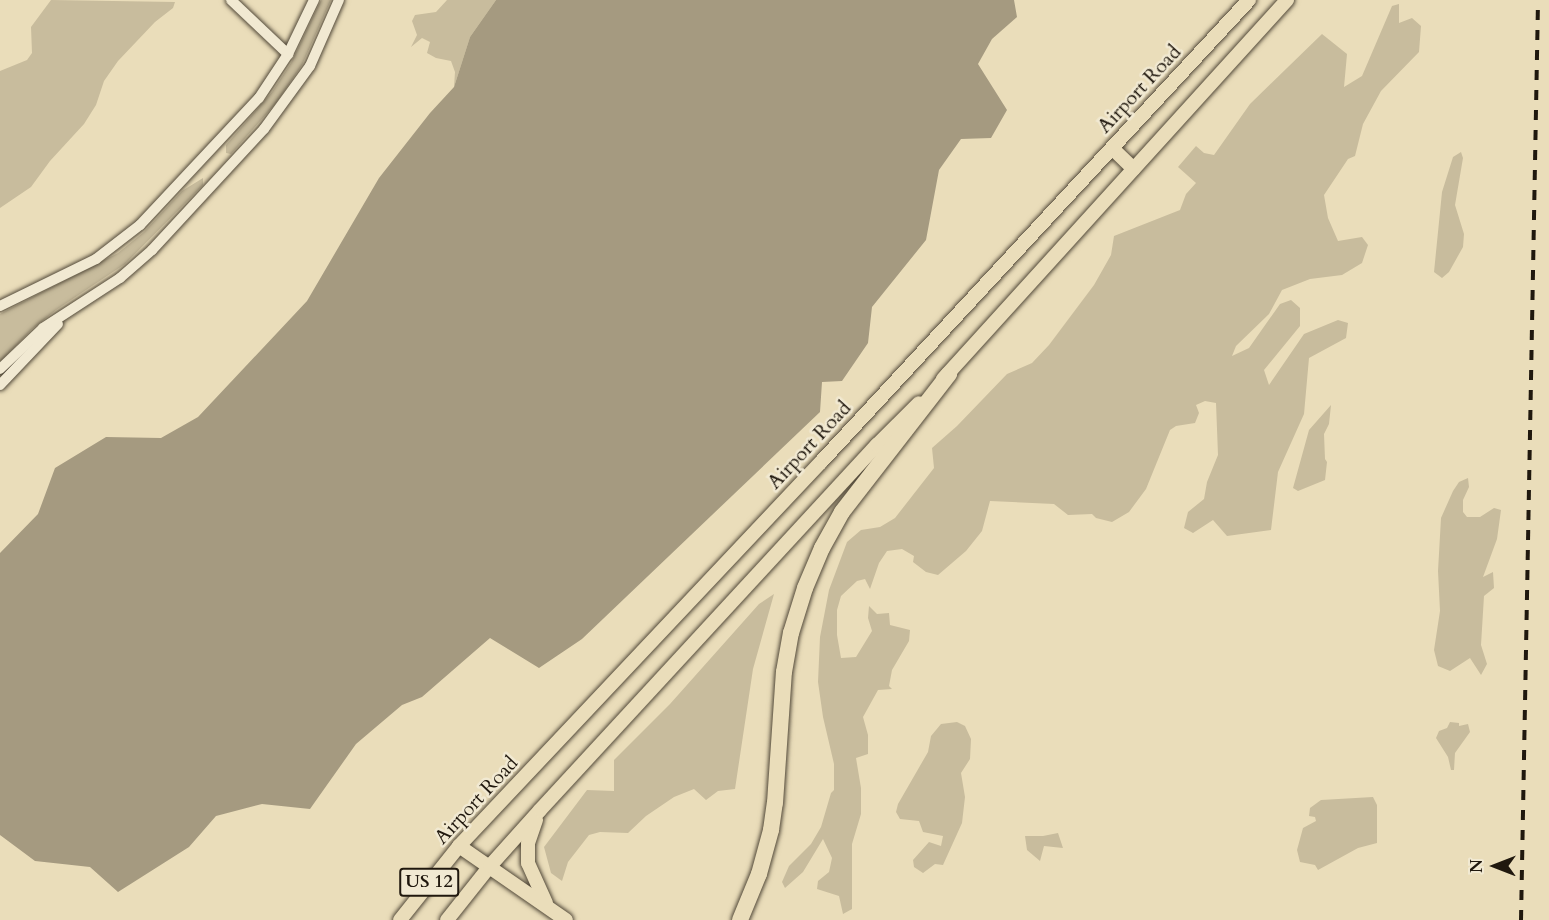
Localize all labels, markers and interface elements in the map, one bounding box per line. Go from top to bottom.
street label: Airport Road [1092,40,1186,138]
street label: Airport Road [762,396,856,494]
street label: Airport Road [429,751,523,849]
north arrow [1465,836,1525,896]
text: N [1466,859,1488,873]
road number: US 12 [399,867,459,897]

